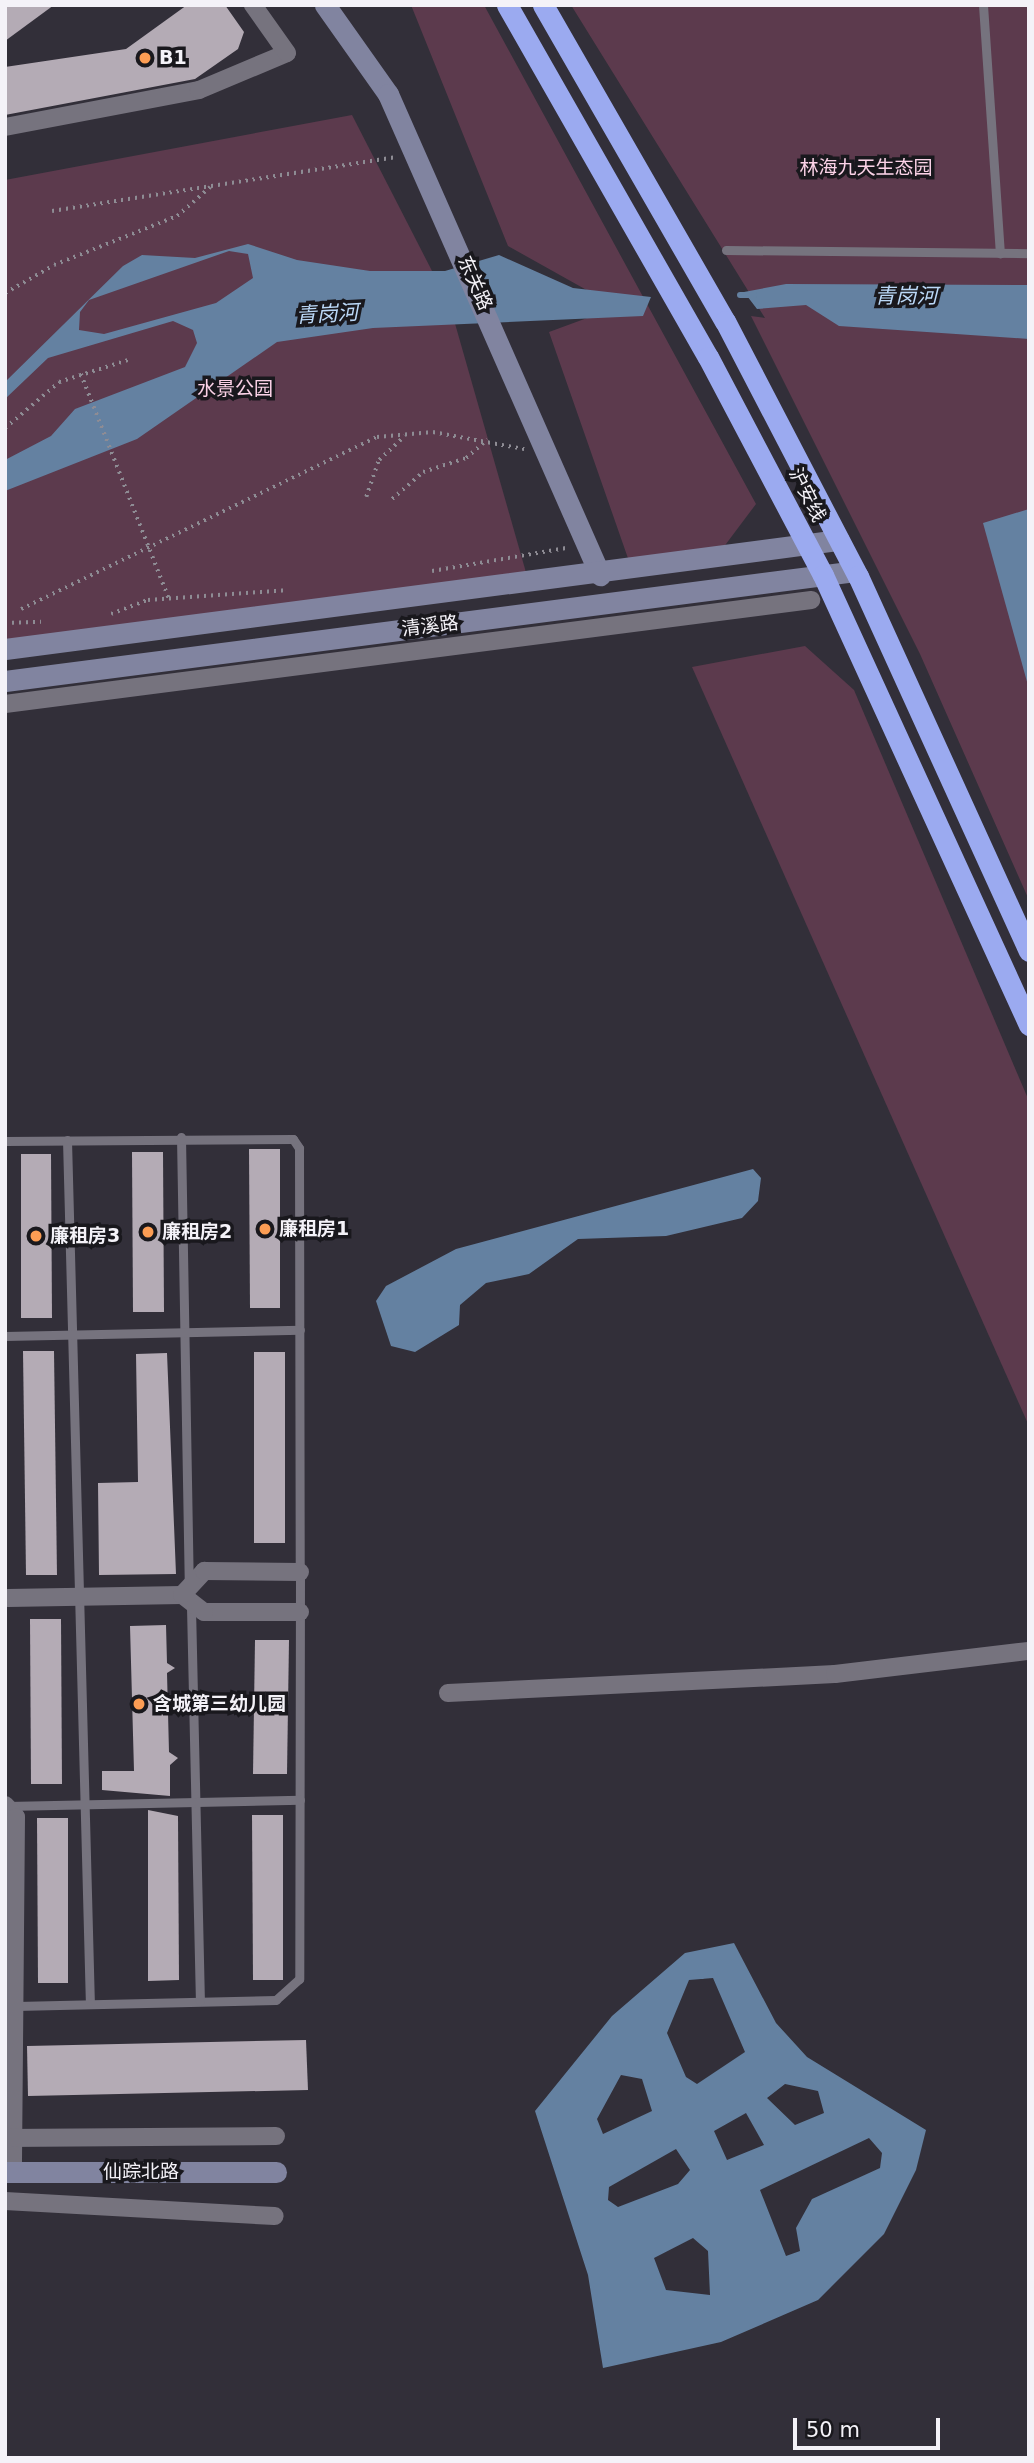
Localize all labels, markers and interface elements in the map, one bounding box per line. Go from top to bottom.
place label: B1 [159,47,187,69]
marker: B1 [137,50,153,66]
park label: 林海九天生态园 [800,157,932,179]
street label: 东关路 [453,252,497,314]
water label: 青岗河 [875,283,937,309]
water label: 青岗河 [295,300,359,328]
park label: 水景公园 [197,378,273,400]
street label: 沪安线 [784,464,830,526]
street label: 清溪路 [400,611,460,641]
place label: 廉租房1 [279,1218,349,1240]
place label: 廉租房2 [162,1221,232,1243]
marker: 廉租房1 [257,1221,273,1237]
marker: 廉租房2 [140,1224,156,1240]
place label: 廉租房3 [50,1225,120,1247]
marker: 廉租房3 [28,1228,44,1244]
place label: 含城第三幼儿园 [153,1693,286,1715]
marker: 含城第三幼儿园 [131,1696,147,1712]
street label: 仙踪北路 [103,2161,179,2183]
scale bar [796,2404,943,2448]
text: 50 m [806,2418,860,2442]

